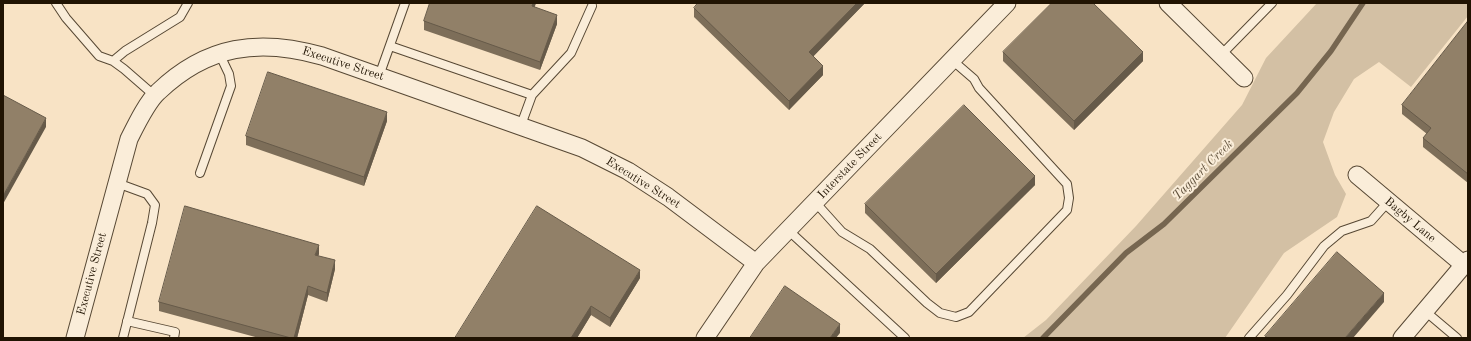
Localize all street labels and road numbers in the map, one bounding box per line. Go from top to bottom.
street label: Executive Street [300,44,386,84]
street label: Interstate Street [815,130,885,202]
street label: Executive Street [603,154,683,212]
street label: Bagby Lane [1381,194,1439,246]
street label: Executive Street [74,231,110,317]

